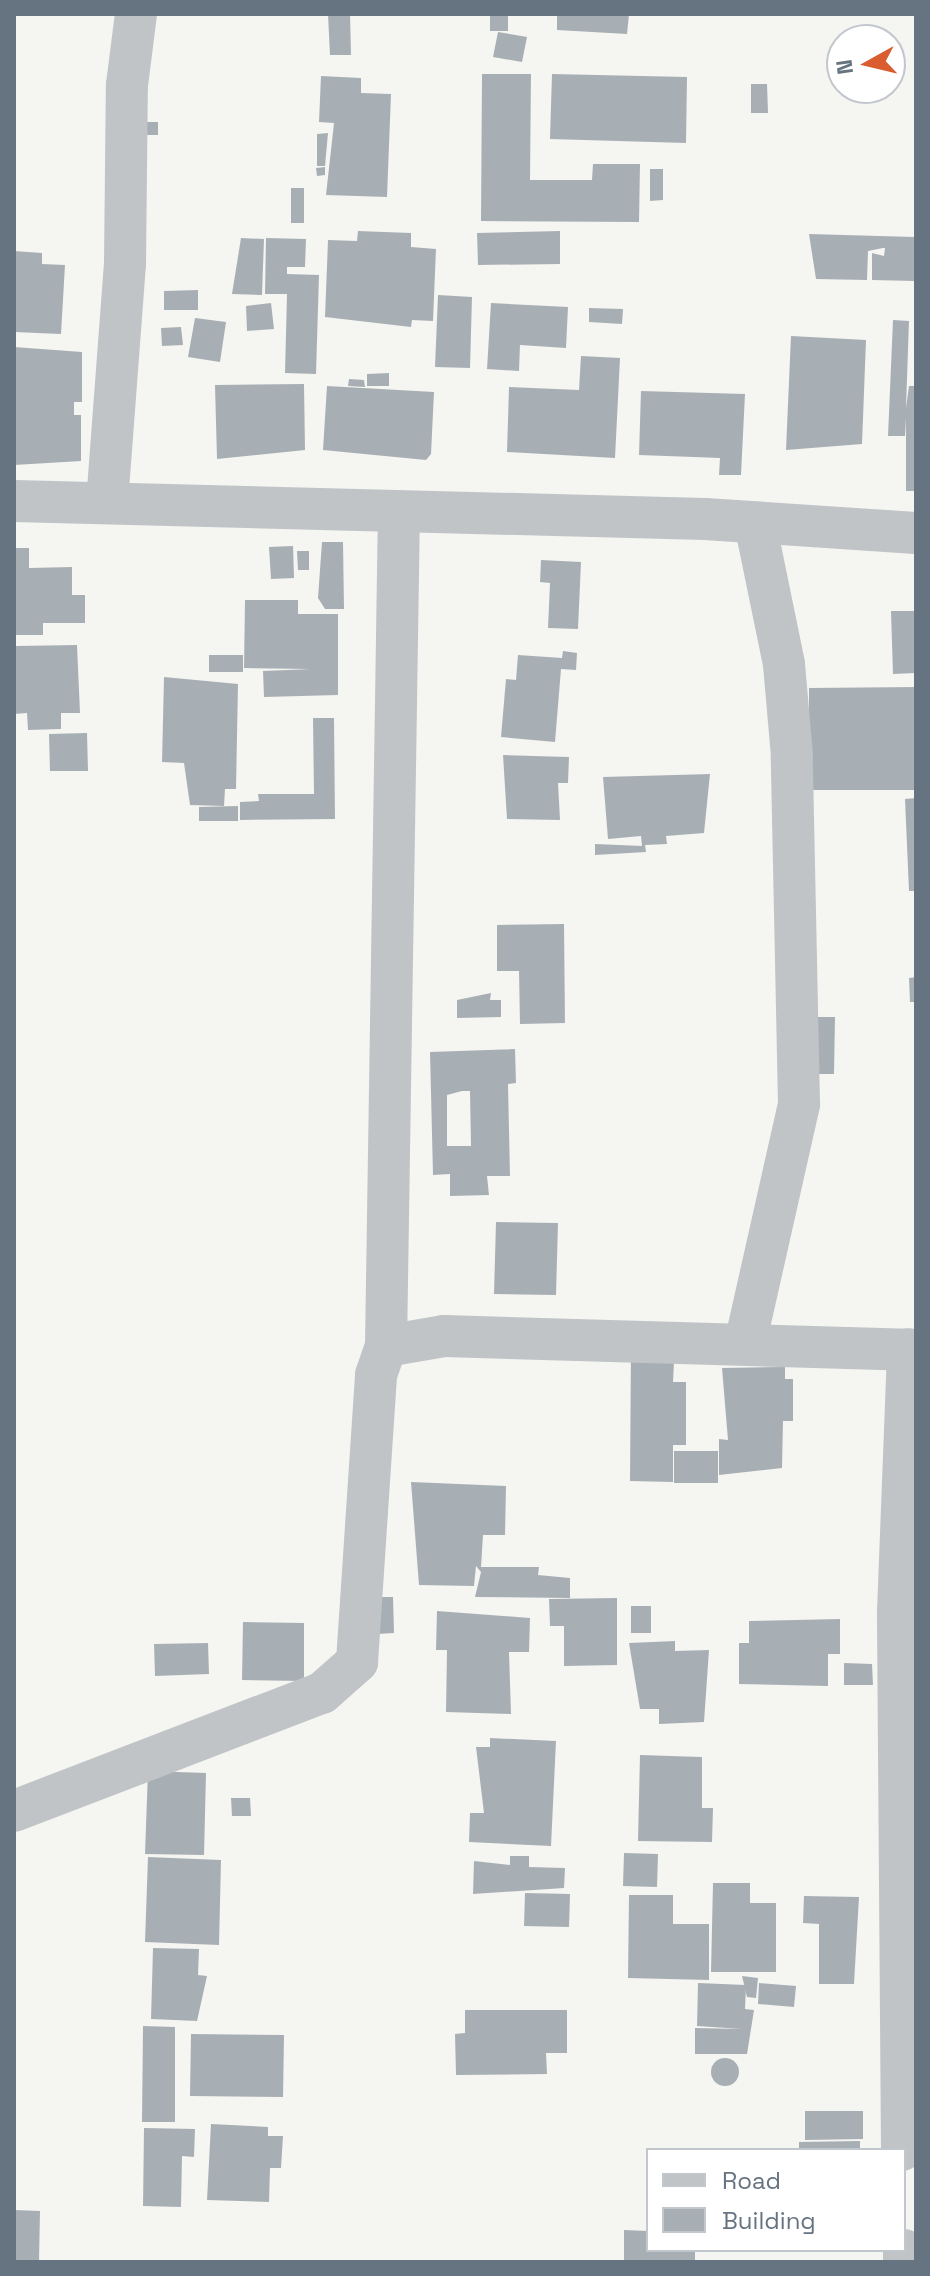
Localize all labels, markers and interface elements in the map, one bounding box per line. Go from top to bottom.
north arrow [826,24,906,104]
text: N [829,58,859,76]
legend [646,2148,906,2252]
text: Road [722,2165,781,2196]
text: Building [722,2205,816,2236]

